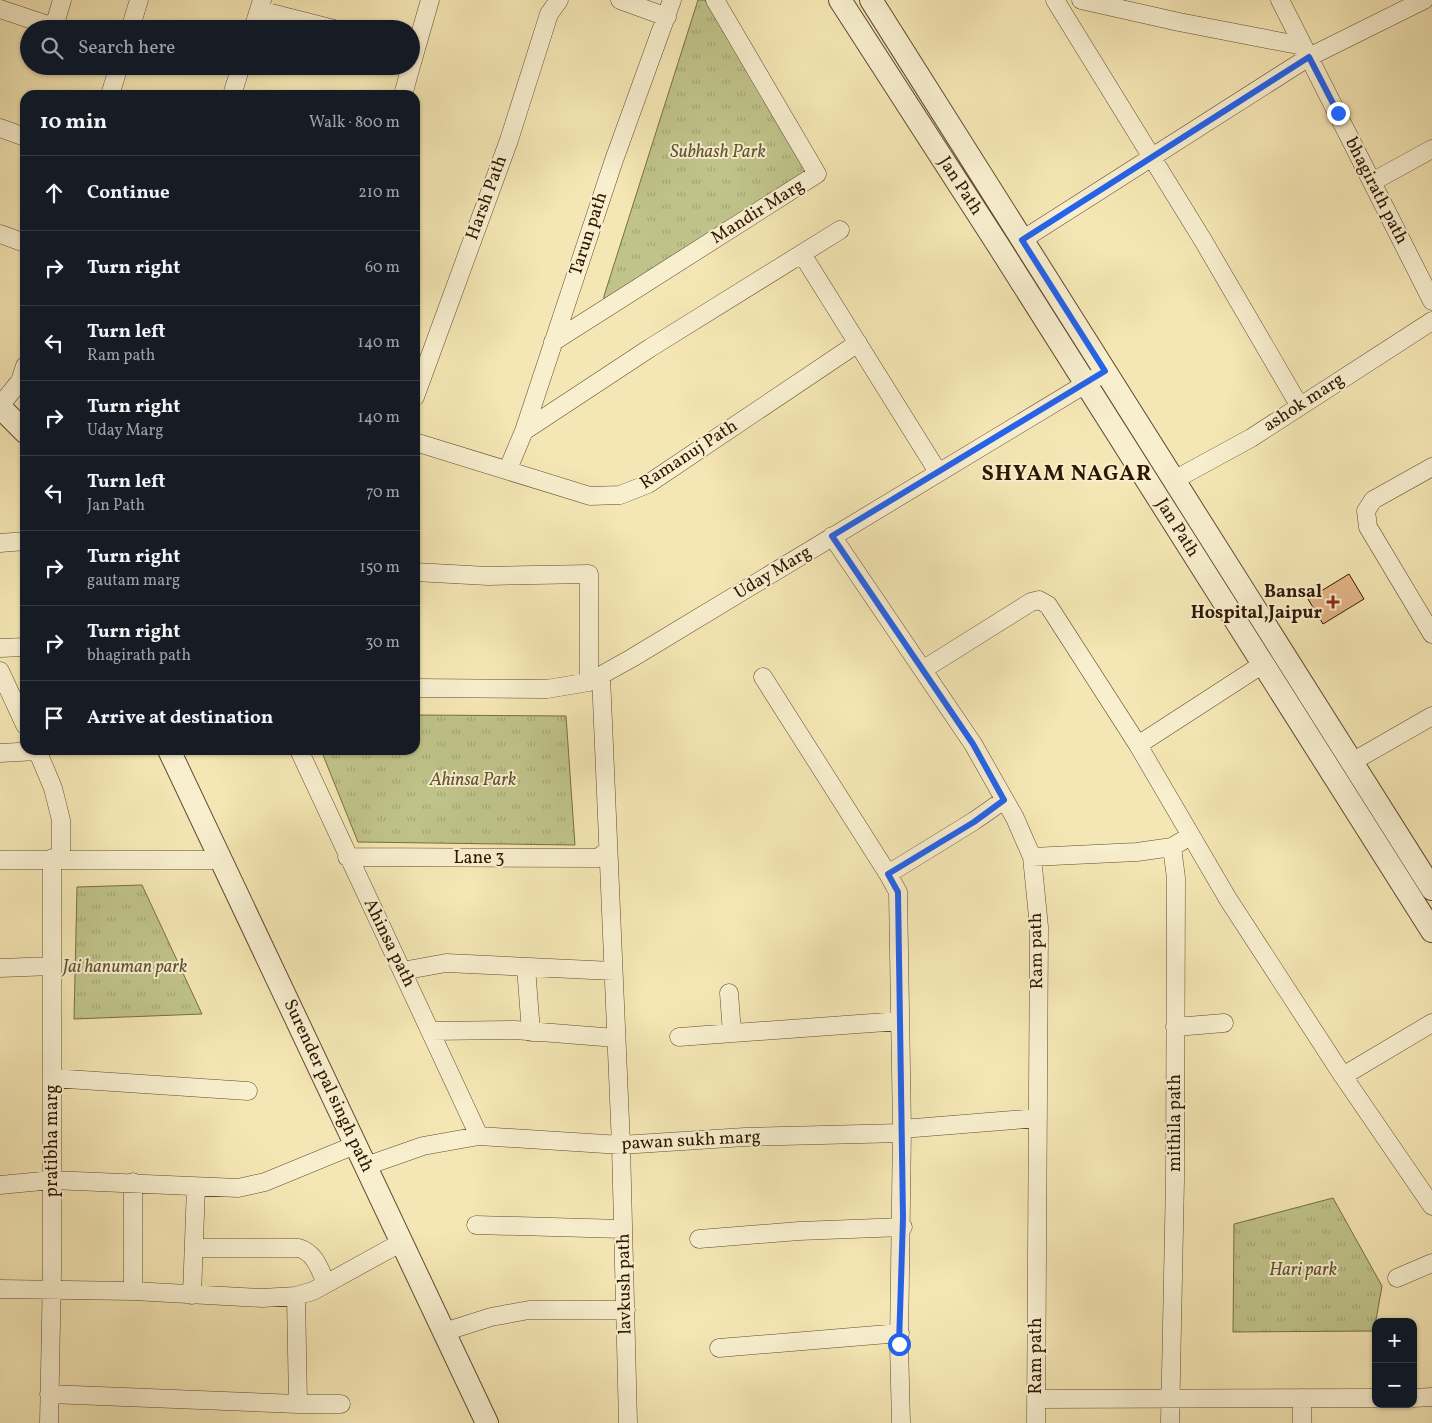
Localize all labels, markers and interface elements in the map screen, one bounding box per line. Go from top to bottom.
search box [20,20,420,75]
icon: search [38,34,66,62]
text: Search here [78,35,175,61]
route end [1327,102,1350,125]
text: 10 min [40,108,107,137]
text: Walk · 800 m [309,112,400,134]
street label: bhagirath path [1338,133,1414,249]
park label: Subhash Park [670,140,766,165]
street label: Harsh Path [460,152,514,244]
street label: Jan Path [932,152,988,220]
street label: Mandir Marg [707,173,809,251]
icon: ahead [40,179,68,207]
text: Continue [87,180,170,206]
text: 210 m [358,182,400,204]
street label: Tarun path [564,189,614,279]
icon: right [40,254,68,282]
text: Turn right [87,255,180,281]
text: 60 m [365,257,400,279]
text: Turn left [87,319,166,345]
icon: left [40,329,68,357]
text: 140 m [358,332,400,354]
text: Ram path [87,345,155,367]
street label: ashok marg [1259,368,1349,438]
text: Turn right [87,394,180,420]
icon: right [40,404,68,432]
text: 140 m [358,407,400,429]
street label: Ramanuj Path [635,414,743,496]
text: Uday Marg [87,420,163,442]
district label: SHYAM NAGAR [982,459,1152,490]
text: Turn left [87,469,166,495]
icon: left [40,479,68,507]
text: 70 m [366,482,400,504]
street label: Jan Path [1149,494,1205,563]
text: Jan Path [87,495,145,517]
street label: Uday Marg [730,540,816,606]
text: Turn right [87,544,180,570]
icon: right [40,554,68,582]
text: 150 m [359,557,400,579]
text: gautam marg [87,570,180,592]
place label: Bansal Hospital,Jaipur [1191,580,1322,626]
marker: Bansal Hospital,Jaipur [1326,595,1340,609]
text: Turn right [87,619,180,645]
icon: right [40,629,68,657]
text: 30 m [365,632,400,654]
text: bhagirath path [87,645,191,667]
icon: arrive [40,704,68,732]
text: Arrive at destination [87,705,273,731]
park label: Ahinsa Park [429,768,516,793]
street label: Lane 3 [453,846,505,871]
street label: Ahinsa path [357,894,421,992]
street label: Ram path [1024,912,1050,990]
park label: Jai hanuman park [61,955,187,980]
street label: Surender pal singh path [277,995,379,1177]
street label: mithila path [1163,1074,1188,1172]
street label: pratibha marg [40,1085,65,1197]
street label: pawan sukh marg [621,1125,761,1157]
street label: lavkush path [612,1233,638,1335]
park label: Hari park [1269,1258,1337,1283]
street label: Ram path [1024,1317,1049,1394]
map controls [1372,1318,1417,1408]
button: + [1372,1318,1417,1363]
route start [888,1333,911,1356]
button: − [1372,1363,1417,1408]

